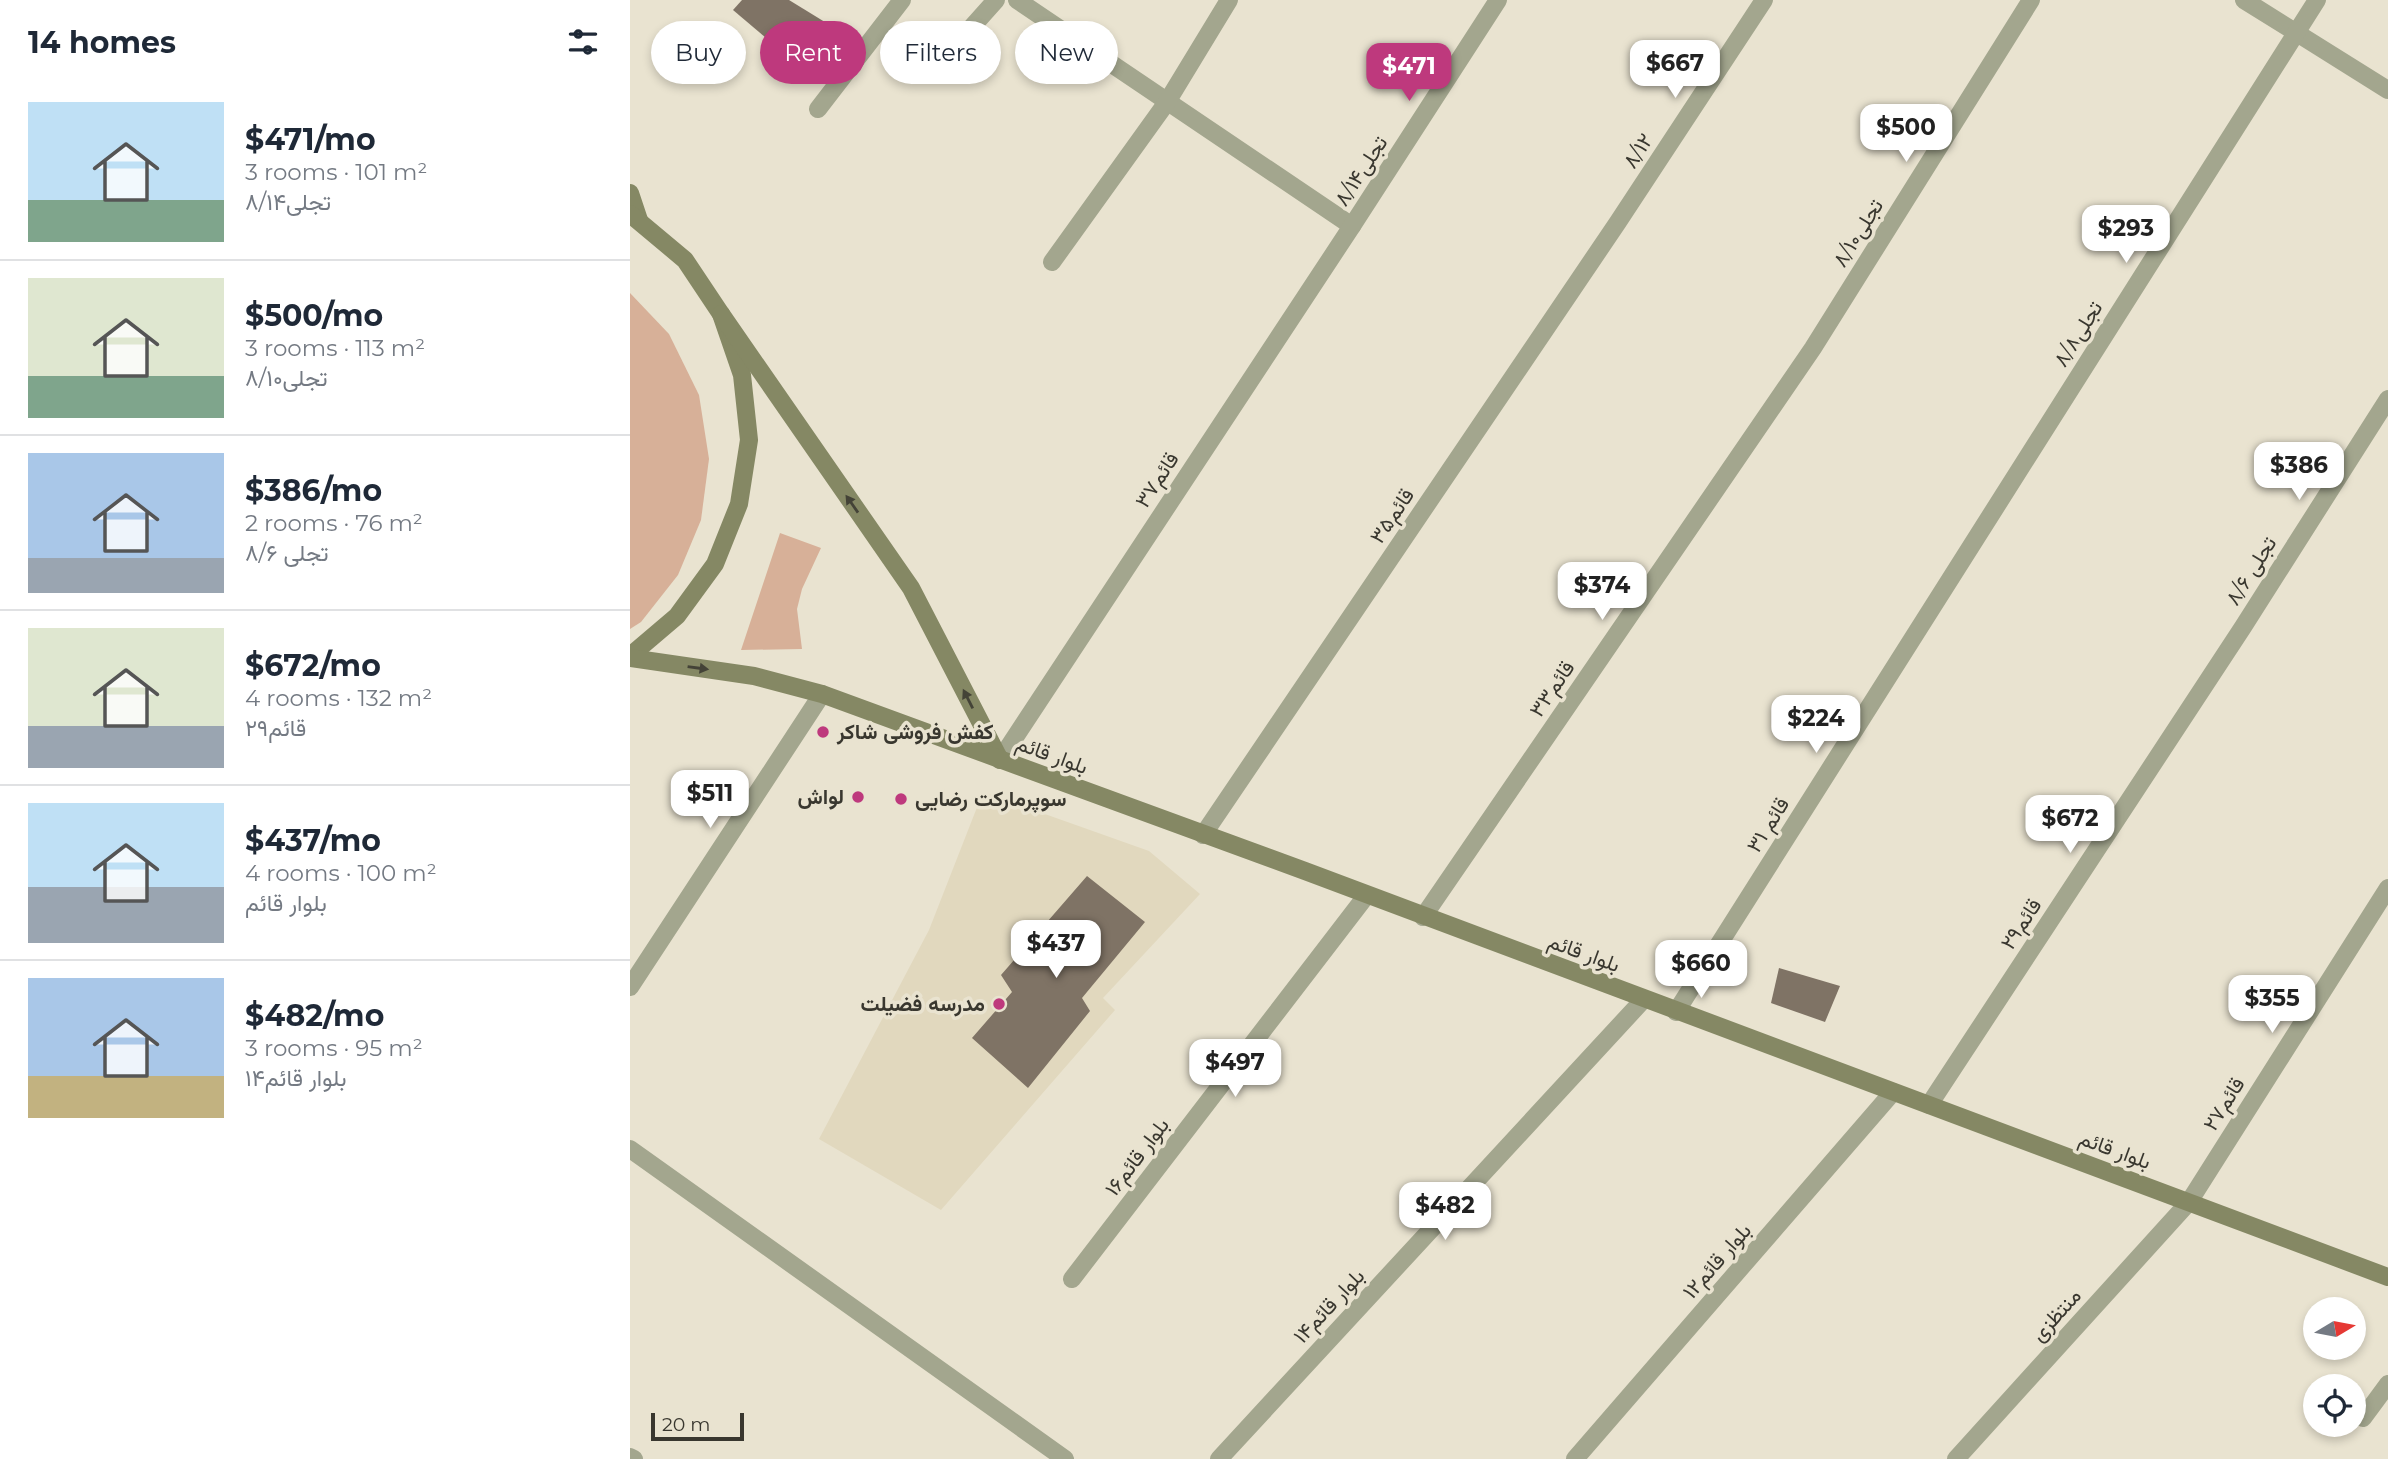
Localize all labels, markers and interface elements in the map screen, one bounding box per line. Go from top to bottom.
chip: Buy [651,21,746,84]
chip: Rent [760,21,866,84]
chip: Filters [880,21,1001,84]
chip: New [1015,21,1118,84]
icon: filters [564,23,602,61]
text: 14 homes [28,24,176,61]
pin: $667 [1634,41,1716,100]
pin: $471 [1368,43,1450,103]
text: $667 [1646,49,1704,77]
text: $471 [1382,52,1436,80]
pin: $500 [1865,104,1947,164]
text: $500 [1876,113,1936,141]
text: $471/mo [245,121,376,158]
street label: ۸/۱۲ [1617,129,1658,173]
icon: home [84,130,168,214]
street label: تجلی۸‌/۱۴ [1329,131,1392,210]
text: 3 rooms · 101 m² [245,158,427,186]
text: تجلی۸‌/۱۴ [245,188,331,216]
street label: تجلی۸/۱۰ [1827,194,1888,271]
pin: $293 [2085,205,2167,265]
text: $293 [2098,214,2154,242]
street label: تجلی۸/۸ [2048,296,2107,371]
text: $500/mo [245,297,383,334]
icon: home [84,306,168,390]
text: 3 rooms · 113 m² [245,334,425,362]
text: تجلی۸/۱۰ [245,364,328,392]
pin: $386 [2258,442,2340,502]
street label: قائم۳۷ [1129,447,1185,513]
text: $386 [2270,451,2328,479]
text: $386/mo [245,472,382,509]
icon: home [84,481,168,565]
street label: قائم۳۵ [1364,483,1421,549]
one-way arrow [845,495,859,513]
text: 2 rooms · 76 m² [245,509,423,537]
street label: تجلی ۸/۶ [2220,532,2281,610]
text: تجلی ۸/۶ [245,539,328,567]
pin: $374 [1561,562,1643,622]
text: $374 [1574,571,1630,599]
text: $672/mo [245,647,381,684]
icon: home [84,656,168,740]
street label: قائم۳۳ [1524,656,1581,723]
one-way arrow [687,663,709,674]
text: 4 rooms · 132 m² [245,684,432,712]
one-way arrow [963,689,974,709]
pin: $224 [1775,696,1857,755]
text: $224 [1787,704,1845,732]
text: قائم۲۹ [245,714,306,742]
place label: کفش فروشی شاکر [836,719,994,745]
marker: کفش فروشی شاکر [815,724,831,740]
street label: بلوار قائم [1012,730,1092,781]
pin: $511 [669,770,751,830]
text: $511 [687,779,733,807]
place label: لواش [798,784,844,810]
place label: سوپرمارکت رضایی [915,786,1066,813]
marker: لواش [850,789,866,805]
marker: سوپرمارکت رضایی [893,791,909,807]
street label: قائم ۳۱ [1741,793,1796,858]
pin: $672 [2029,796,2111,855]
text: $672 [2041,804,2099,832]
text: $437/mo [245,822,381,859]
icon: home [84,831,168,915]
text: 4 rooms · 100 m² [245,859,437,887]
text: بلوار قائم [245,889,327,917]
street label: قائم۲۹ [1995,893,2048,955]
pin: $437 [1015,920,1097,980]
street label: بلوار قائم [1544,928,1624,979]
text: $437 [1027,929,1085,957]
pin: $660 [1660,940,1742,1000]
text: $660 [1671,949,1731,977]
pin: $355 [2231,976,2313,1035]
text: $355 [2244,984,2300,1012]
place label: مدرسه فضیلت [860,991,985,1017]
marker: مدرسه فضیلت [991,996,1007,1012]
text: $482/mo [245,997,384,1034]
icon: home [84,1006,168,1090]
text: 3 rooms · 95 m² [245,1034,423,1062]
pin: $497 [1194,1040,1276,1099]
text: $497 [1205,1048,1265,1076]
text: بلوار قائم۱۴ [245,1064,347,1092]
street label: قائم۲۷ [2198,1072,2251,1136]
street label: بلوار قائم۱۶ [1099,1113,1176,1202]
street label: بلوار قائم [2075,1125,2155,1176]
pin: $482 [1404,1182,1486,1242]
text: $482 [1415,1191,1475,1219]
street label: بلوار قائم۱۲ [1677,1218,1758,1305]
street label: بلوار قائم۱۴ [1288,1263,1371,1349]
street label: منتظزی [2025,1283,2087,1347]
north arrow [2303,1297,2366,1360]
map controls [2303,1297,2366,1437]
button: locate [2303,1374,2366,1437]
scale bar [651,1410,744,1442]
text: 20 m [662,1413,710,1436]

